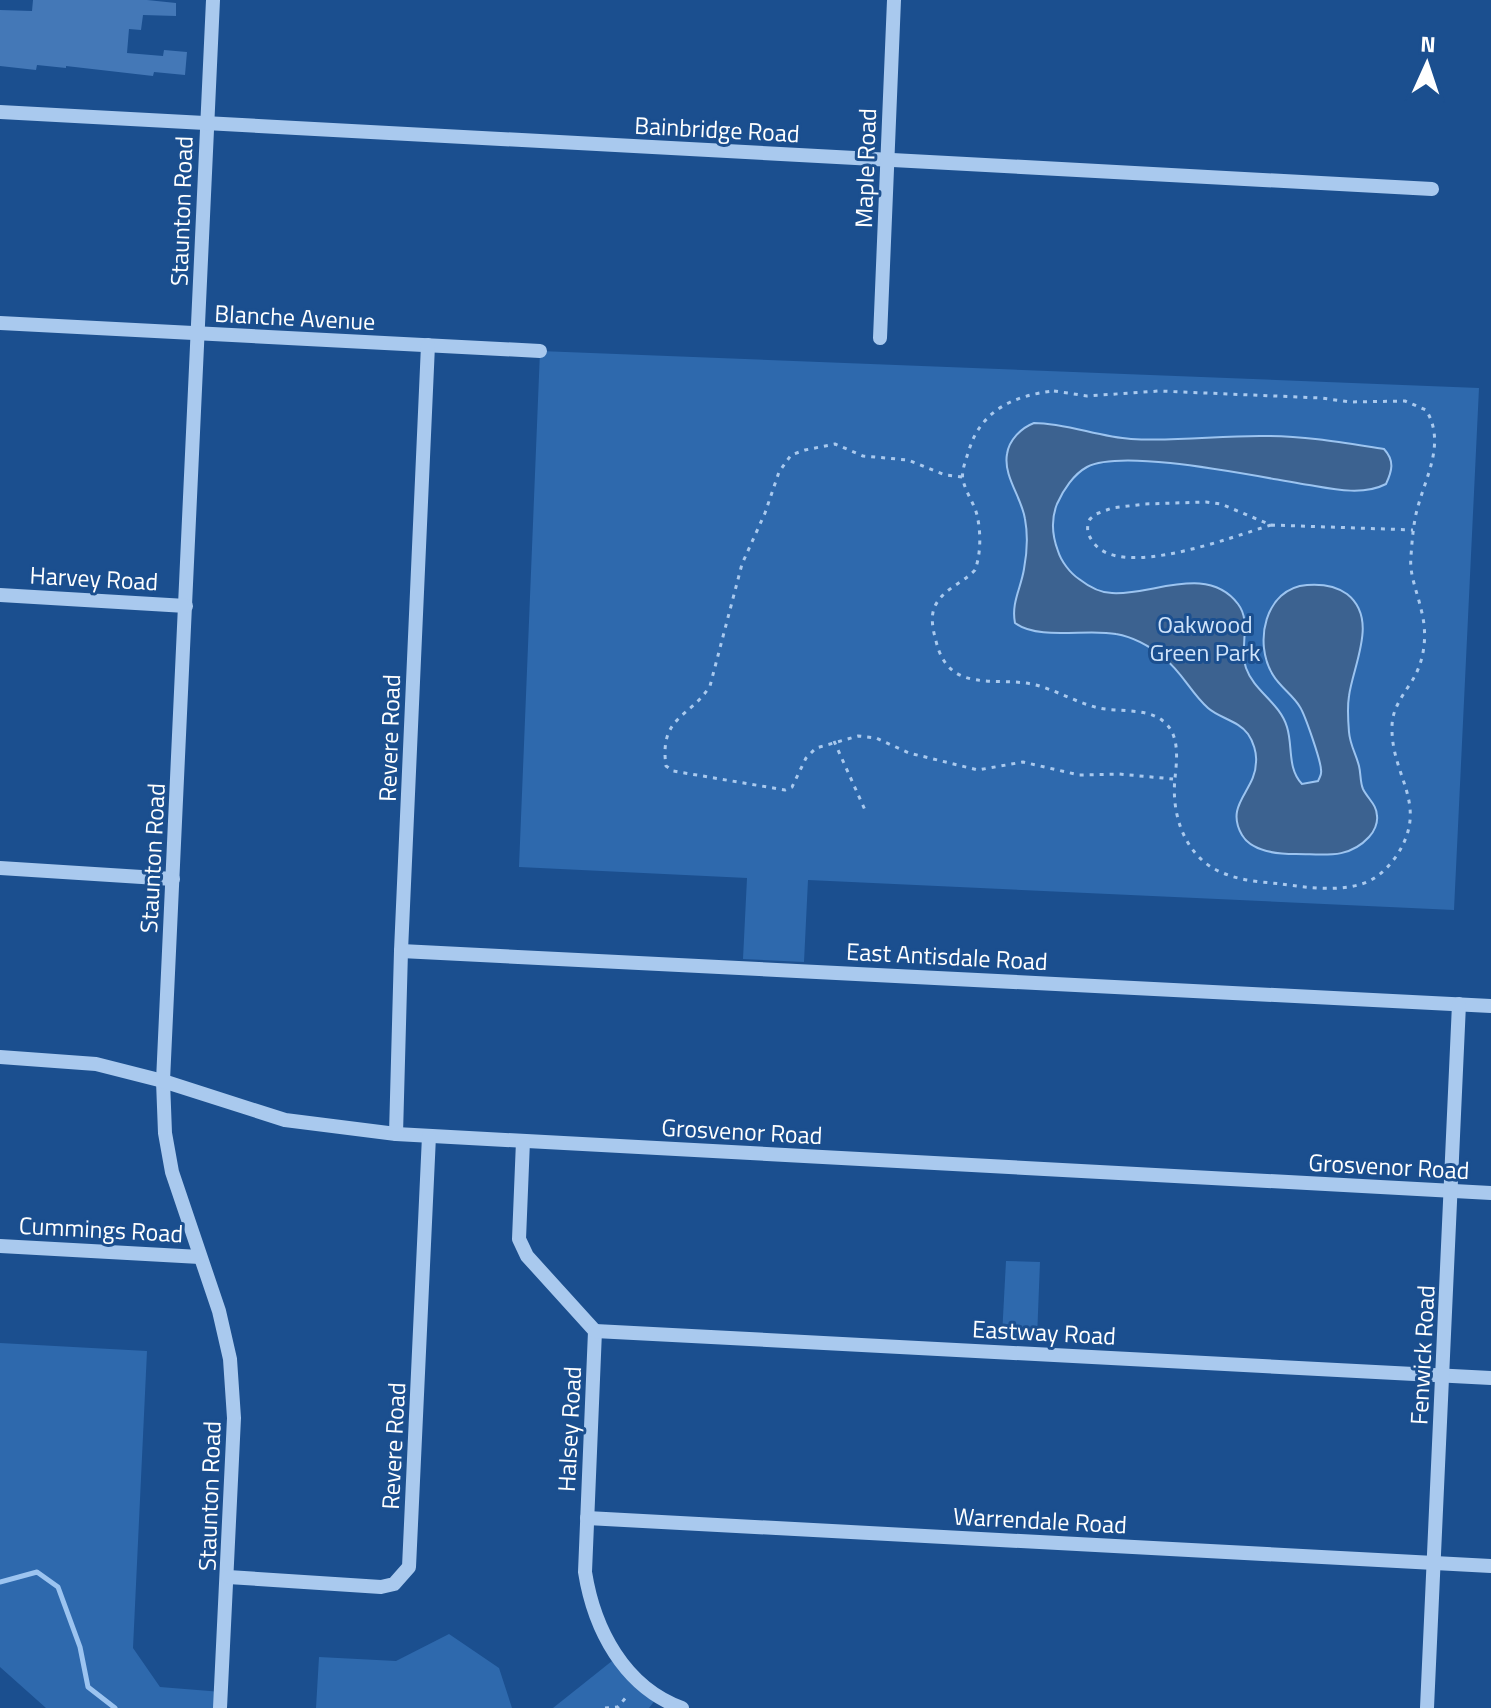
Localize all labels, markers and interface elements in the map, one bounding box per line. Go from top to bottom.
north arrow [1387,24,1467,104]
text: N [1420,27,1437,61]
street label: Bainbridge Road [633,107,801,151]
street label: Maple Road [845,108,885,228]
street label: Staunton Road [160,135,202,287]
street label: Blanche Avenue [214,295,376,339]
street label: Harvey Road [29,557,159,599]
park label: Oakwood Green Park [1149,606,1261,670]
street label: Revere Road [369,674,409,802]
street label: Staunton Road [130,782,174,934]
street label: East Antisdale Road [845,933,1049,979]
street label: Grosvenor Road [661,1109,823,1153]
street label: Grosvenor Road [1308,1144,1470,1188]
street label: Cummings Road [18,1207,184,1251]
street label: Fenwick Road [1400,1284,1444,1426]
street label: Eastway Road [971,1310,1117,1354]
street label: Halsey Road [548,1365,590,1493]
street label: Revere Road [372,1381,414,1511]
street label: Staunton Road [188,1420,230,1572]
street label: Warrendale Road [952,1497,1128,1543]

